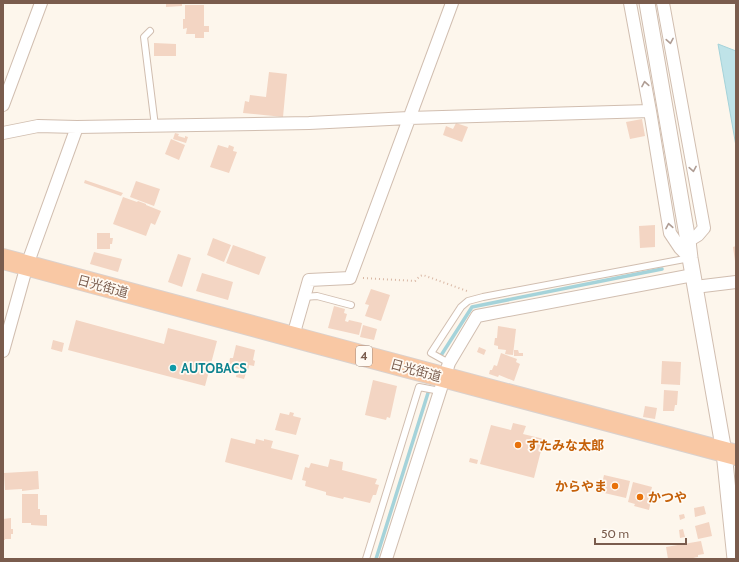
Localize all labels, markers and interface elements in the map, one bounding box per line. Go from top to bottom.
one-way arrow [666,38,674,45]
one-way arrow [641,81,650,87]
one-way arrow [688,166,697,172]
one-way arrow [665,223,674,229]
street label: 日光街道 [76,272,130,300]
road number: 4 [356,346,372,366]
street label: 日光街道 [389,356,443,384]
place label: AUTOBACS [181,360,247,376]
marker: AUTOBACS [168,363,178,373]
place label: すたみな太郎 [526,437,604,453]
marker: すたみな太郎 [513,440,523,450]
place label: からやま [555,478,607,494]
marker: からやま [610,481,620,491]
place label: かつや [648,489,687,505]
marker: かつや [635,492,645,502]
scale bar [595,520,686,546]
text: 50 m [601,526,629,541]

